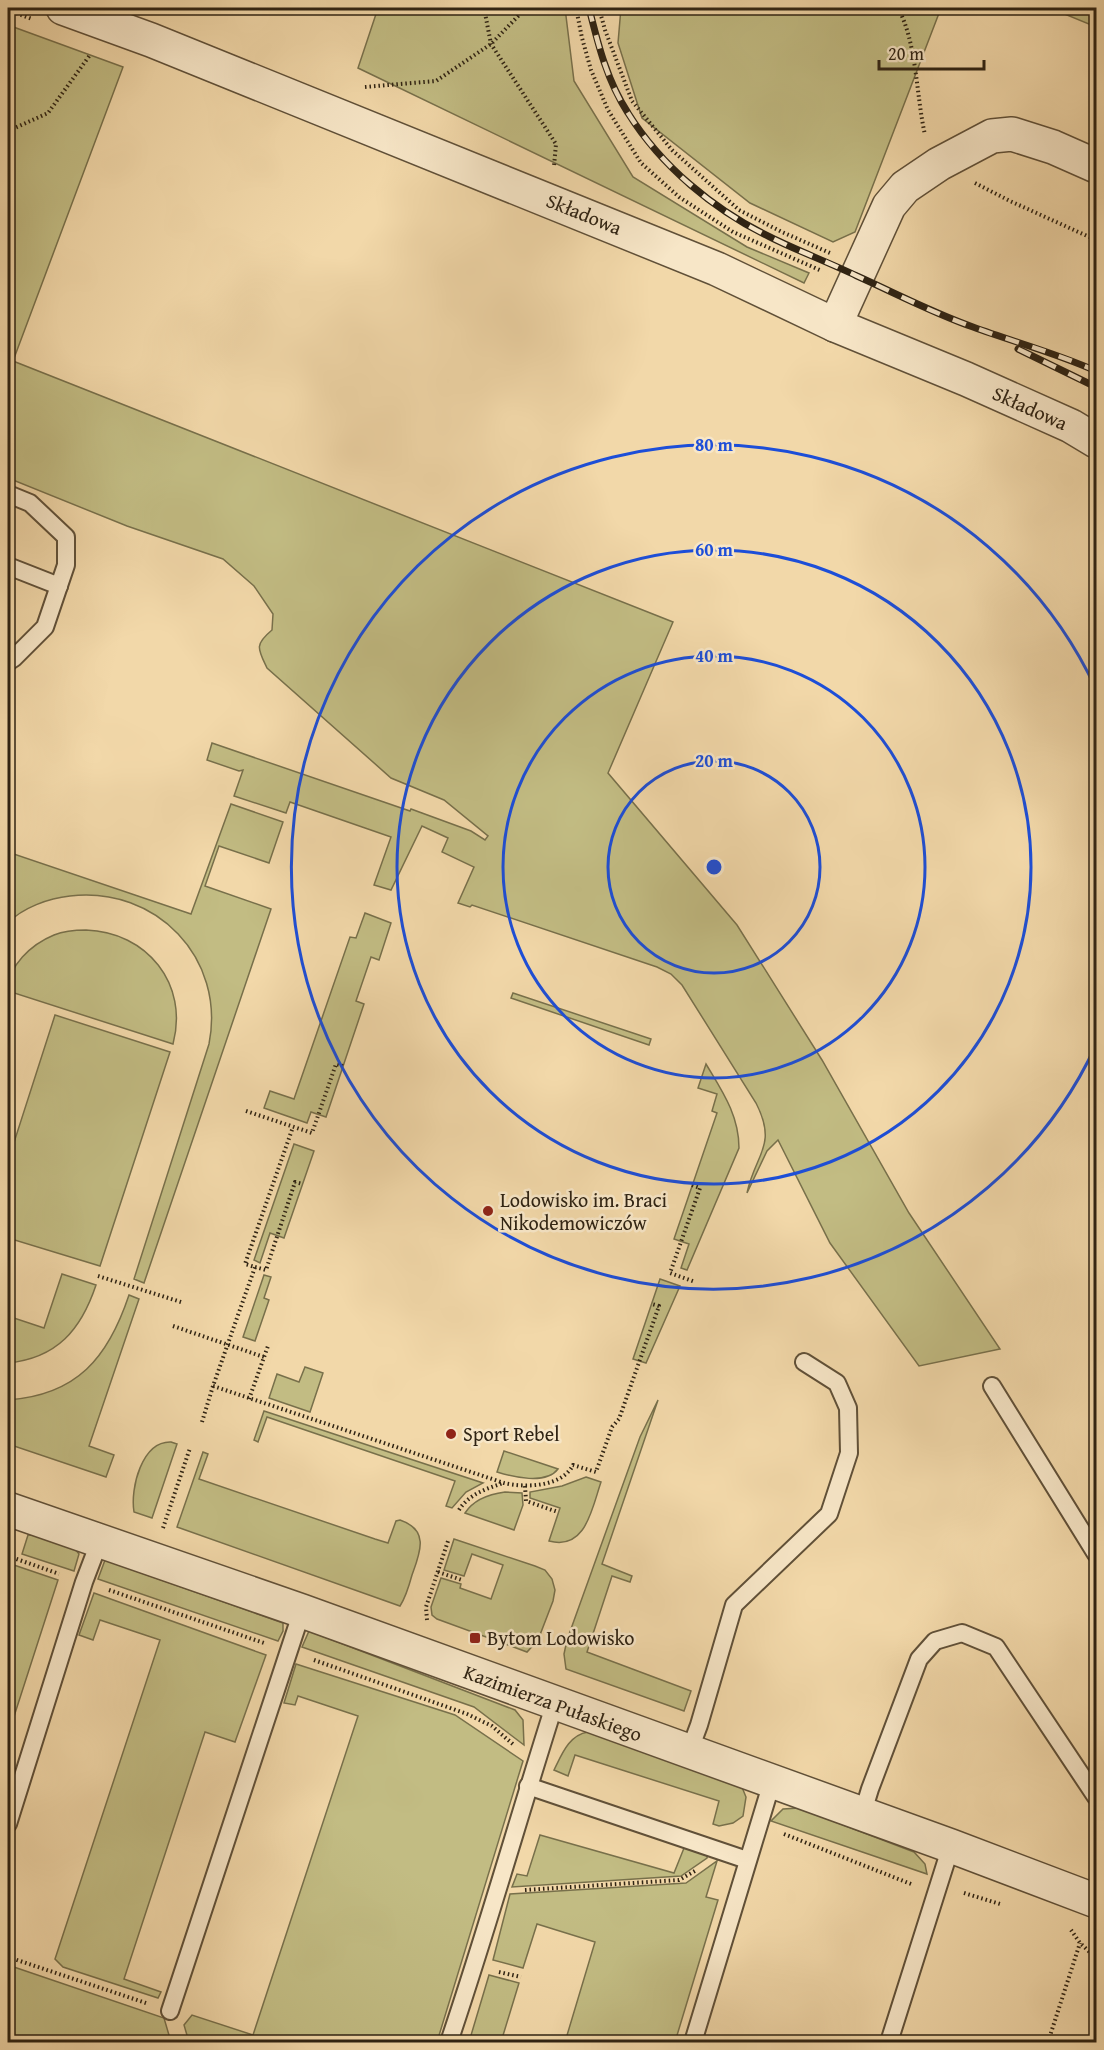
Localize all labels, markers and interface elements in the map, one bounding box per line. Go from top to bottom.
scale bar [879,33,984,71]
text: 20 m [888,40,924,67]
street label: Składowa [542,185,627,242]
street label: Składowa [988,378,1073,437]
text: 80 m [695,431,734,458]
text: 60 m [695,536,734,563]
text: 40 m [695,642,734,669]
text: 20 m [695,747,734,774]
centre of rings [704,857,724,877]
place label: Lodowisko im. Braci Nikodemowiczów [500,1185,668,1237]
marker: Lodowisko im. Braci Nikodemowiczów [481,1204,495,1218]
place label: Sport Rebel [463,1419,560,1448]
marker: Sport Rebel [444,1427,458,1441]
place label: Bytom Lodowisko [487,1623,635,1652]
marker: Bytom Lodowisko [468,1631,482,1645]
street label: Kazimierza Pułaskiego [460,1657,646,1748]

